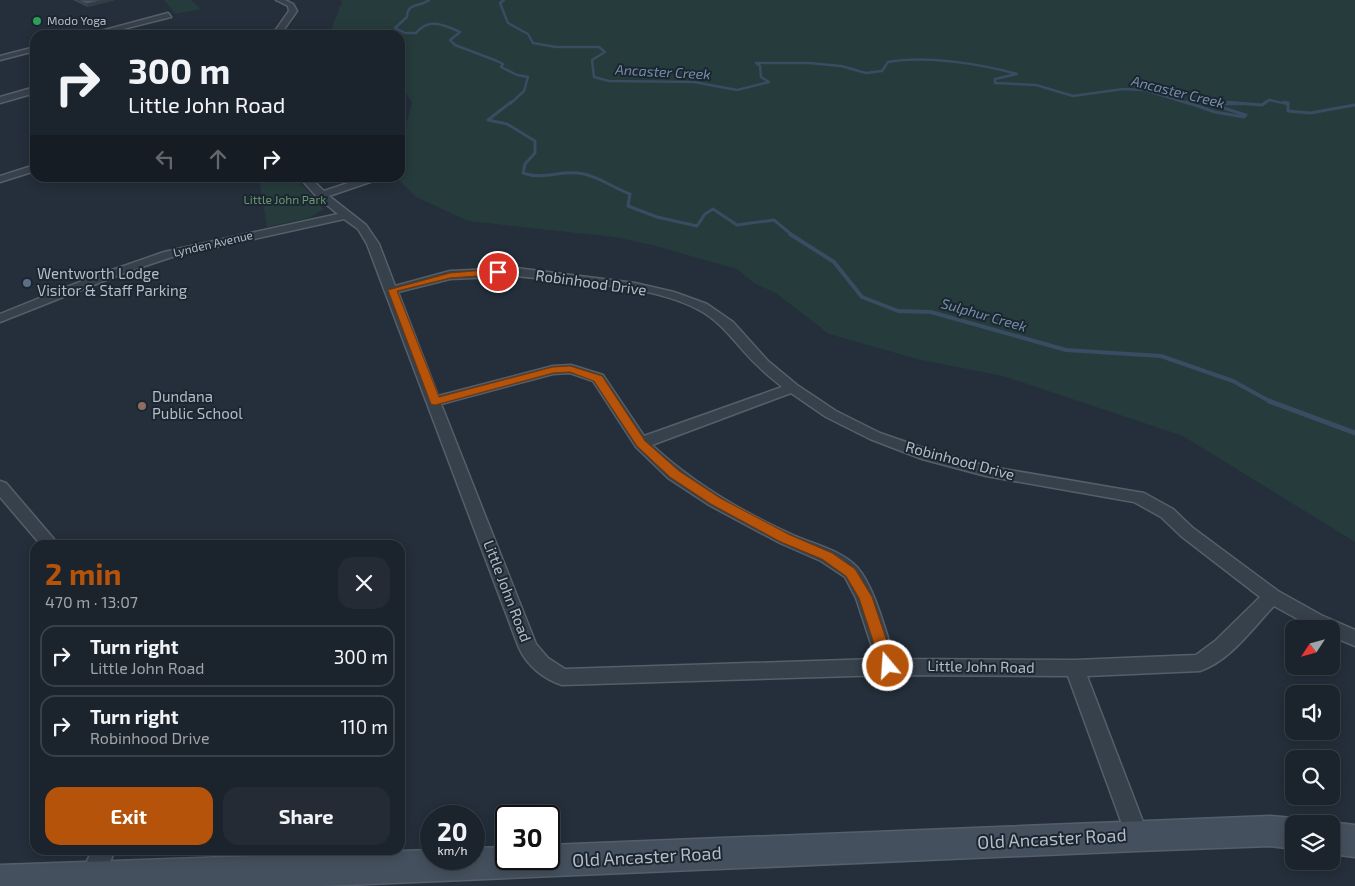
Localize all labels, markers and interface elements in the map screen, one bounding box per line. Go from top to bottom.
place label: Modo Yoga [47,13,106,27]
marker: Modo Yoga [31,15,43,27]
text: 300 m [128,49,230,91]
icon: right [45,50,110,115]
water label: Ancaster Creek [614,60,711,82]
water label: Ancaster Creek [1129,71,1226,111]
text: Little John Road [128,91,285,117]
icon: left [151,145,179,173]
icon: ahead [204,145,232,173]
icon: right [257,145,285,173]
park label: Little John Park [244,192,326,206]
street label: Lynden Avenue [171,227,254,259]
pin [477,251,519,293]
icon: arrive [484,258,512,286]
place label: Wentworth Lodge Visitor & Staff Parking [37,264,188,299]
street label: Robinhood Drive [534,265,648,299]
marker: Wentworth Lodge Visitor & Staff Parking [21,277,33,289]
water label: Sulphur Creek [939,294,1029,335]
place label: Dundana Public School [152,387,243,422]
marker: Dundana Public School [136,400,148,412]
street label: Robinhood Drive [904,437,1017,483]
street label: Little John Road [480,537,536,644]
text: 2 min [45,555,122,591]
button: close [338,557,390,609]
text: 470 m · 13:07 [45,592,138,611]
north arrow [1285,620,1340,675]
map controls [1285,620,1340,870]
text: Turn right [90,635,178,658]
position arrow [861,639,913,691]
icon: right [47,642,75,670]
text: 300 m [334,645,388,668]
street label: Little John Road [927,656,1035,676]
text: Little John Road [90,658,205,677]
button: sound [1285,685,1340,740]
text: Turn right [90,705,178,728]
icon: right [47,712,75,740]
text: 110 m [341,715,388,738]
text: Robinhood Drive [90,728,209,747]
button: search [1285,750,1340,805]
button: Exit [45,787,213,845]
button: Share [223,787,390,845]
speed limit sign: 30 [495,805,560,870]
button: layers [1285,815,1340,870]
text: 20 [437,816,468,846]
street label: Old Ancaster Road [977,823,1127,853]
street label: Old Ancaster Road [572,841,722,871]
text: km/h [438,843,467,857]

